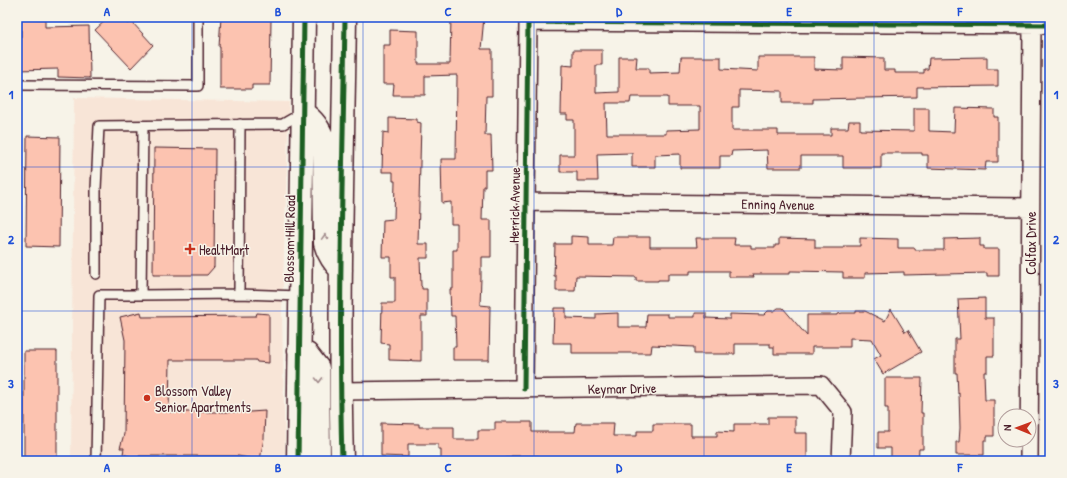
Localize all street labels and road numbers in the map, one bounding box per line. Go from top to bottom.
street label: Herrick Avenue [504,166,524,243]
street label: Enning Avenue [741,194,815,215]
street label: Blossom Hill Road [279,195,299,283]
street label: Colfax Drive [1021,211,1040,275]
street label: Keymar Drive [587,378,657,399]

